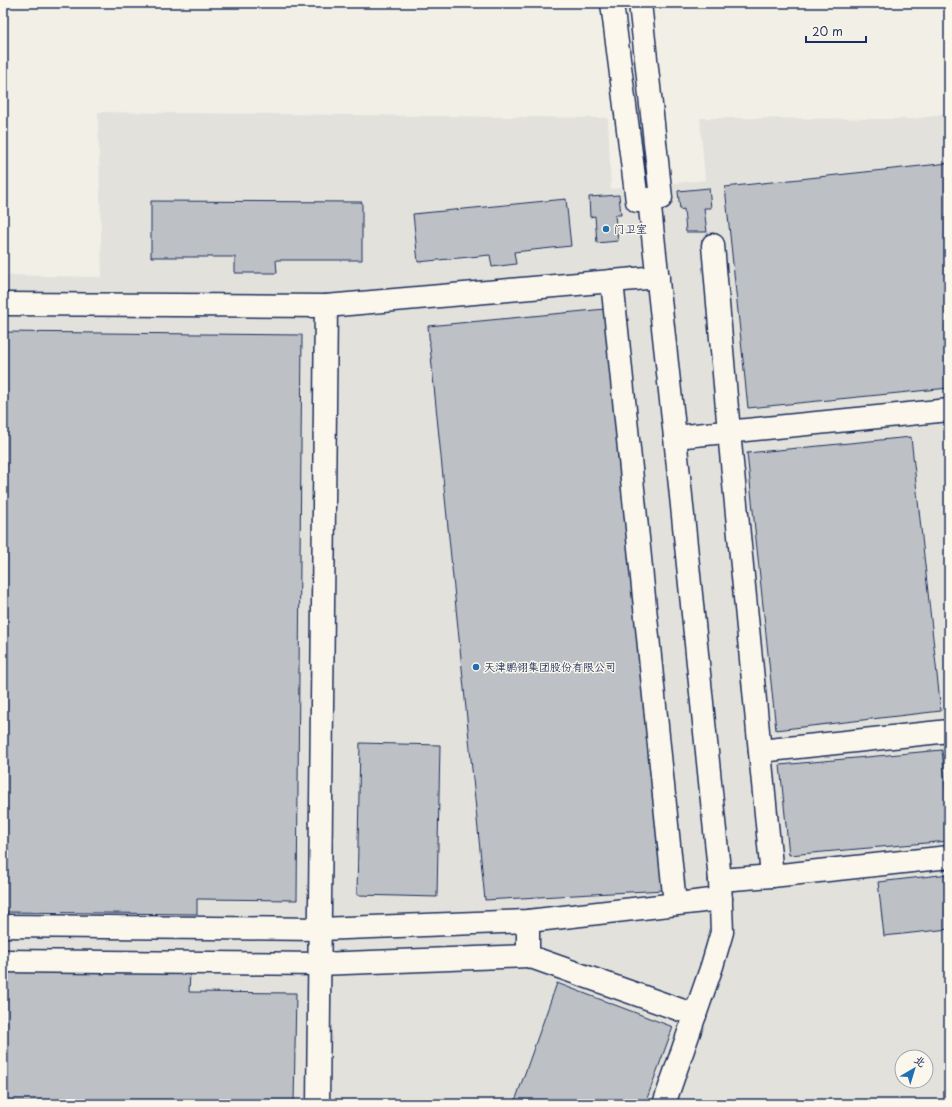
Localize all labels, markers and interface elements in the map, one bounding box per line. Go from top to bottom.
scale bar [806,18,866,44]
text: 20 m [812,22,843,40]
place label: 门卫室 [614,220,647,237]
marker: 门卫室 [601,224,611,234]
place label: 天津鹏翎集团股份有限公司 [484,658,616,675]
marker: 天津鹏翎集团股份有限公司 [471,662,481,672]
north arrow [894,1049,934,1089]
text: 北 [911,1051,930,1071]

